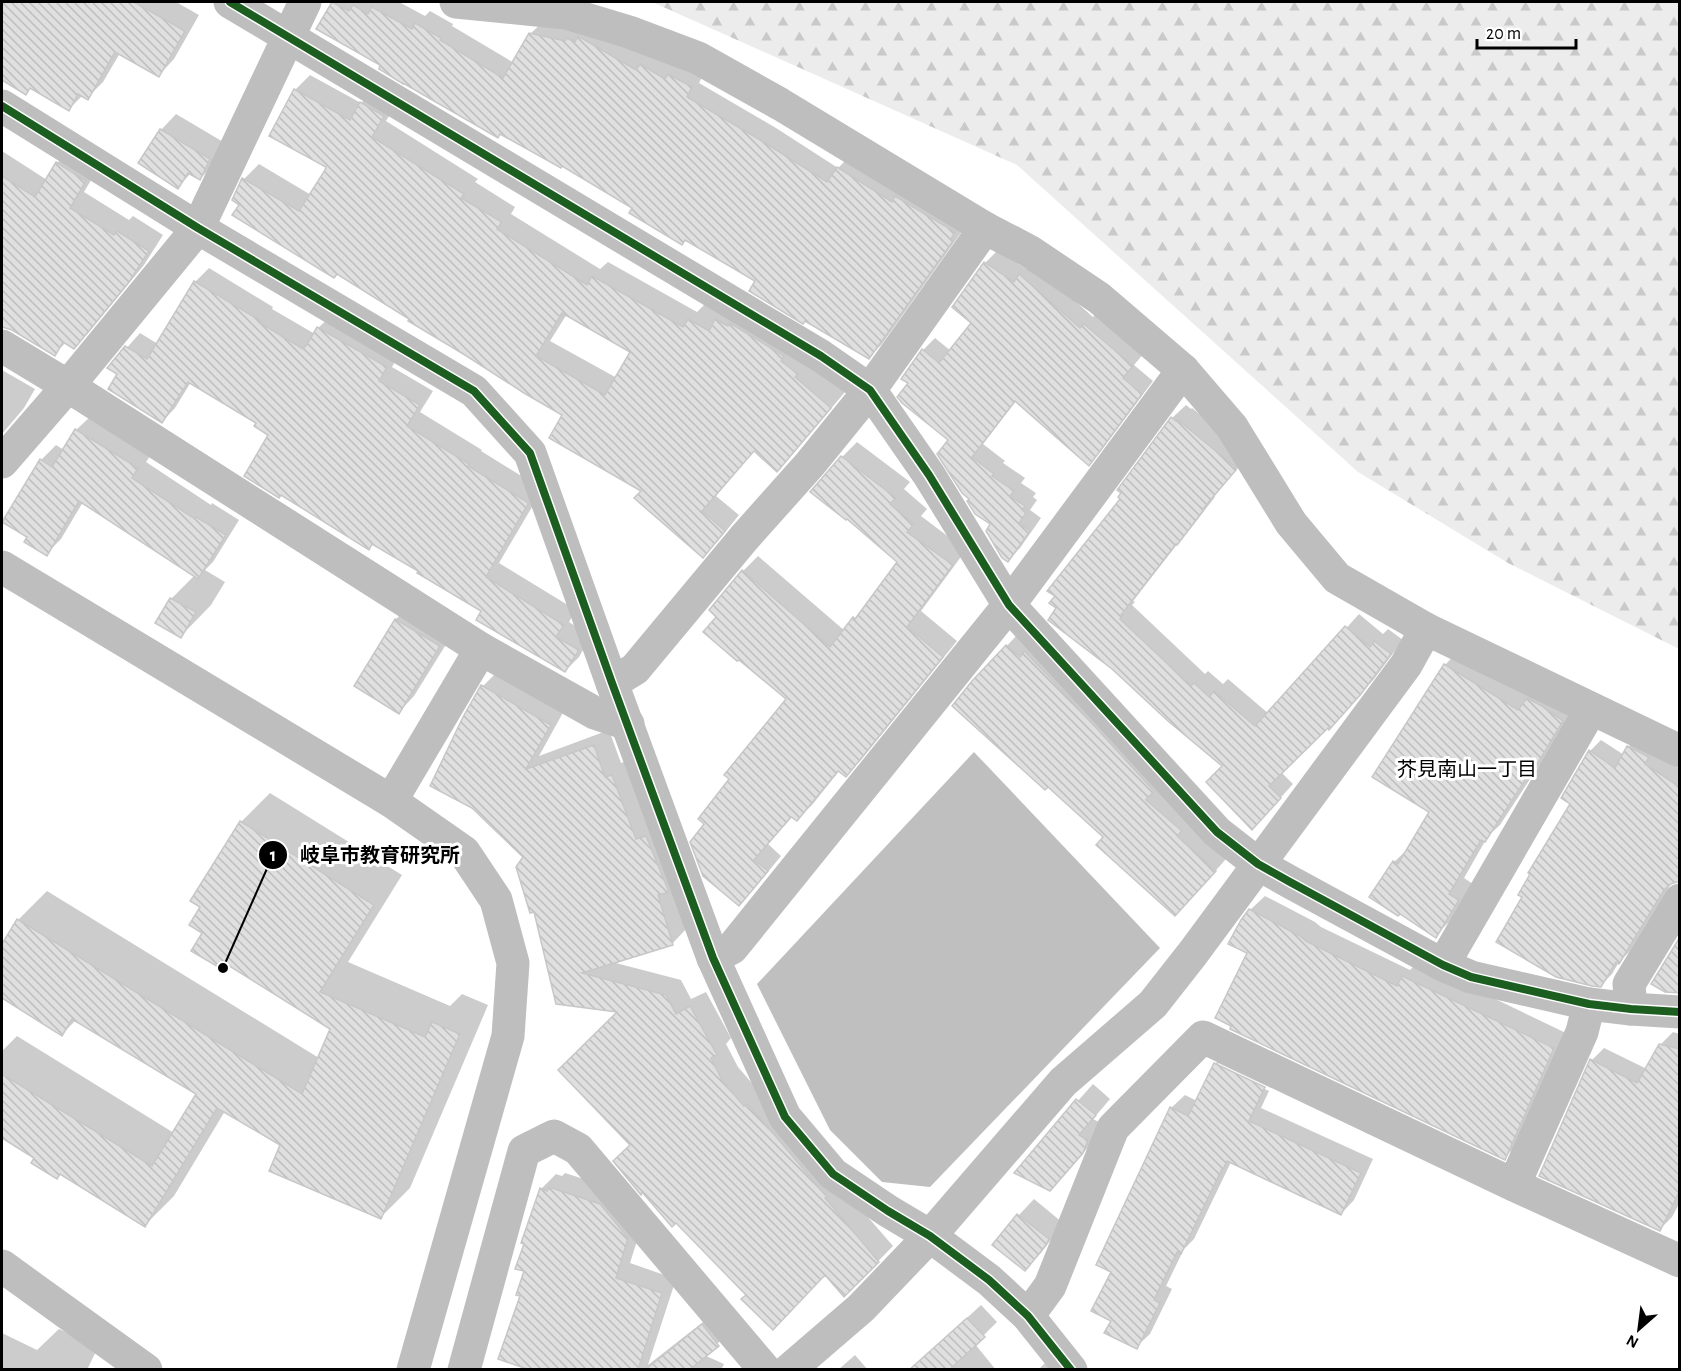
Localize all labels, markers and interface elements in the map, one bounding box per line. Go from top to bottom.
scale bar [1477,12,1576,50]
text: 20 m [1486,25,1521,43]
district label: 芥見南山一丁目 [1397,759,1537,780]
callout: 岐阜市教育研究所 [258,836,472,874]
text: 岐阜市教育研究所 [300,844,460,866]
text: 1 [270,847,276,865]
north arrow [1609,1299,1669,1359]
text: N [1624,1332,1641,1351]

